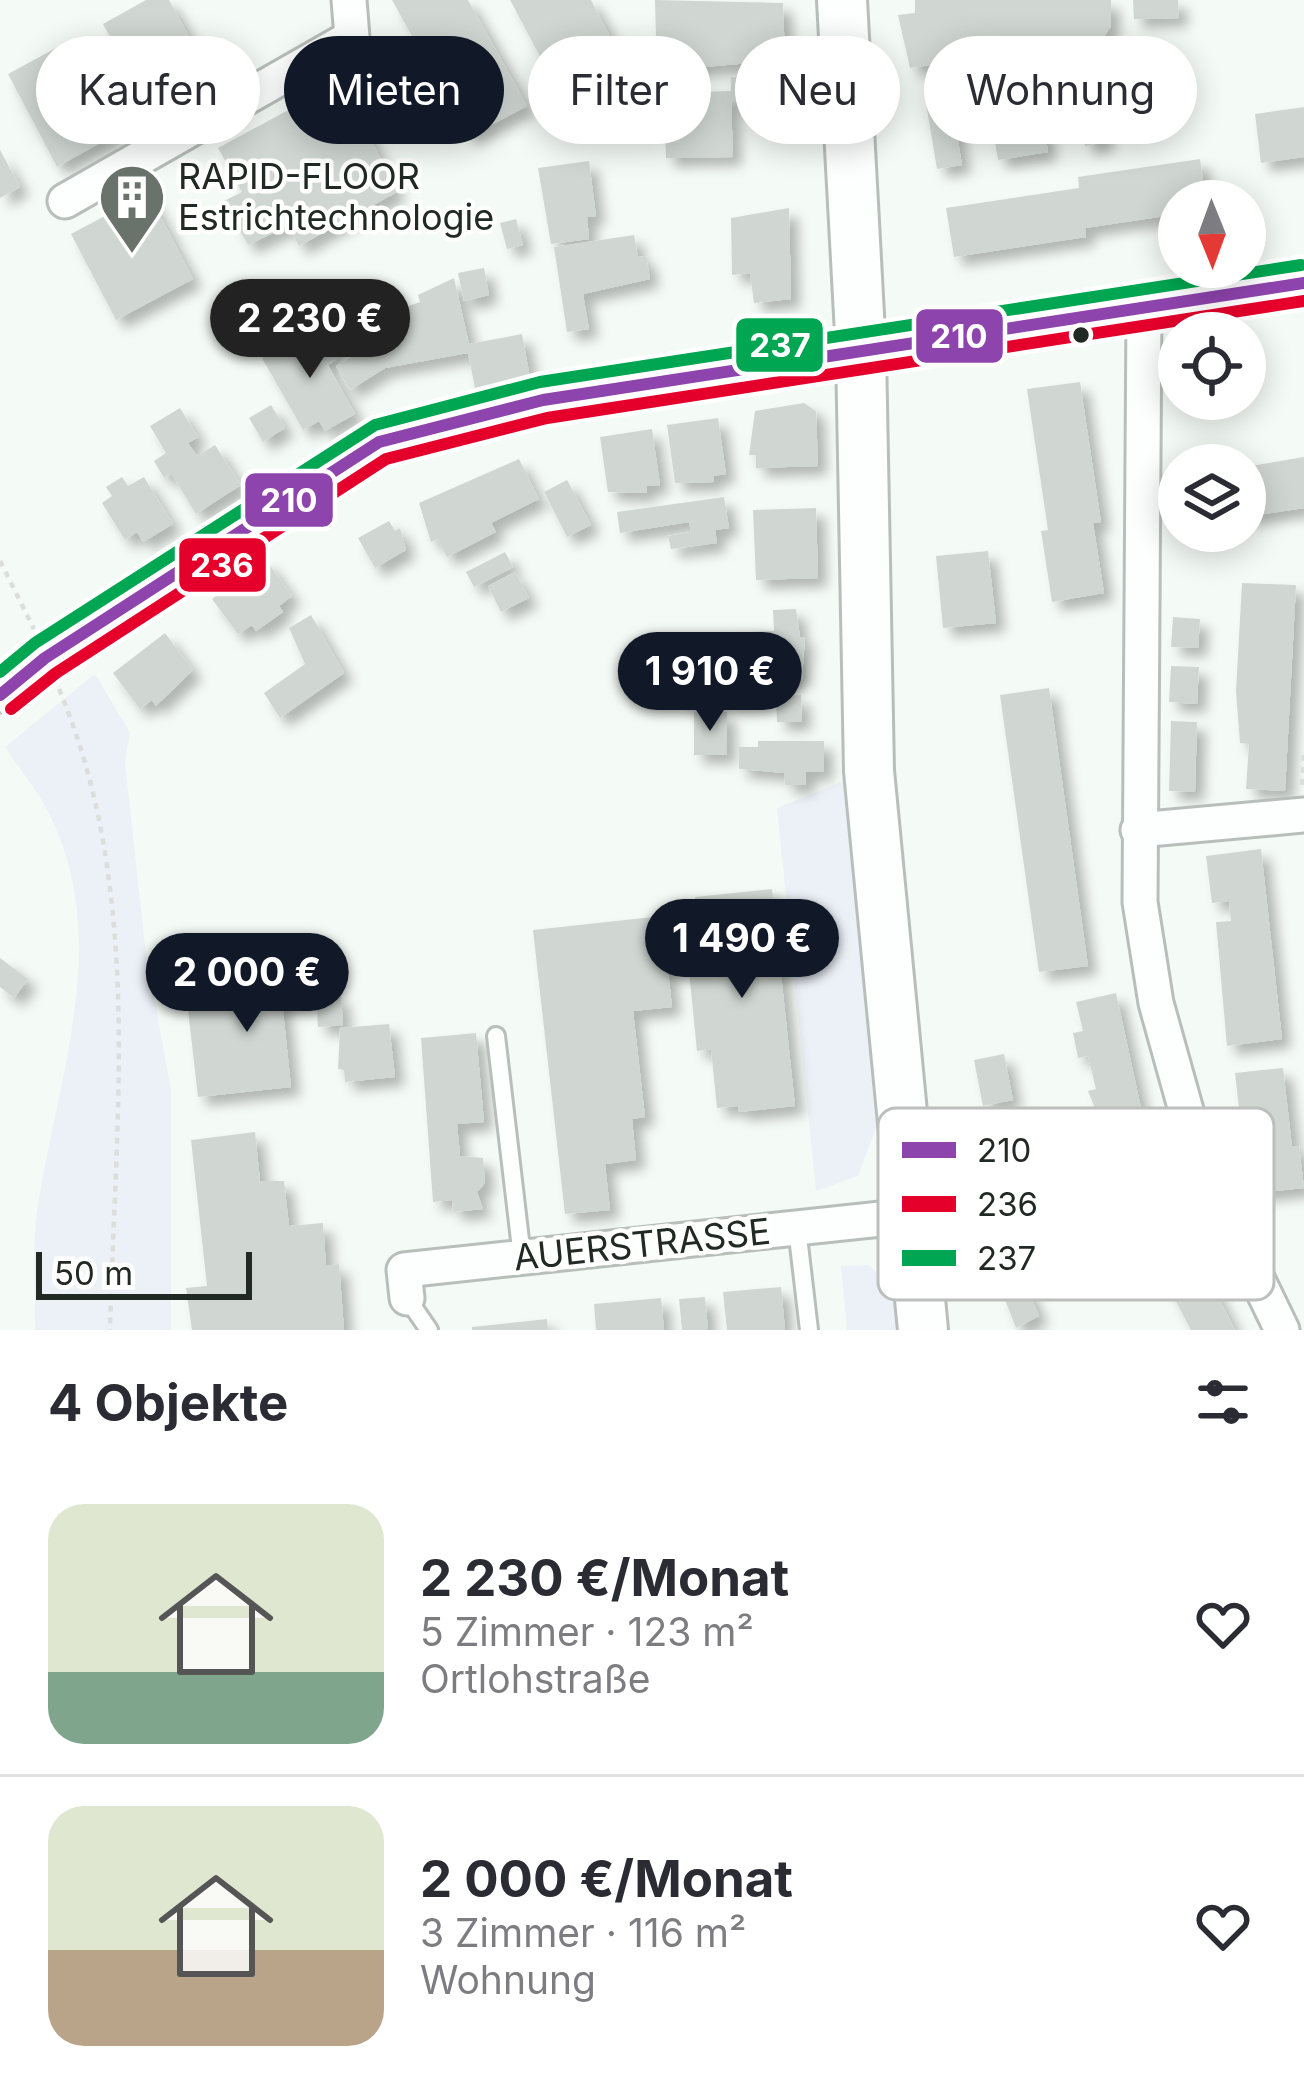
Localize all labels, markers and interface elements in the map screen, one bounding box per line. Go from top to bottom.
chip: Kaufen [36,36,260,144]
chip: Mieten [284,36,504,144]
chip: Filter [528,36,711,144]
chip: Neu [735,36,900,144]
chip: Wohnung [924,36,1197,144]
place label: RAPID-FLOOR Estrichtechnologie [178,154,494,239]
building icon: RAPID-FLOOR Estrichtechnologie [97,162,167,256]
north arrow [1158,180,1266,288]
map controls [1158,180,1266,552]
pin: 2 230 € [199,279,421,381]
text: 2 230 € [237,294,383,341]
line badge: 210 [914,307,1005,365]
button: locate [1158,312,1266,420]
line badge: 237 [734,316,825,374]
text: 210 [930,316,988,356]
unlabelled marker [1070,324,1092,346]
text: 237 [749,325,811,365]
button: layers [1158,444,1266,552]
line badge: 210 [243,471,335,529]
text: 210 [260,480,318,520]
line badge: 236 [177,536,268,594]
text: 236 [190,545,254,585]
pin: 1 910 € [599,632,821,734]
text: 1 910 € [645,647,775,694]
pin: 1 490 € [631,899,853,1001]
text: 1 490 € [672,914,812,961]
pin: 2 000 € [136,933,358,1035]
text: 2 000 € [173,948,321,995]
legend [878,1108,1274,1300]
text: 210 [977,1130,1031,1170]
text: 236 [977,1184,1038,1224]
street label: AUERSTRASSE [511,1209,773,1279]
text: 237 [977,1238,1036,1278]
scale bar [36,1246,252,1299]
text: 50 m [54,1253,133,1293]
icon: filters [1190,1369,1256,1435]
text: 4 Objekte [48,1372,288,1433]
text: 2 230 €/Monat [420,1547,789,1608]
icon: home [144,1552,288,1696]
icon: heart [1190,1591,1256,1657]
text: 5 Zimmer · 123 m² [420,1608,754,1655]
text: Ortlohstraße [420,1655,650,1702]
text: 2 000 €/Monat [420,1848,793,1909]
icon: home [144,1854,288,1998]
icon: heart [1190,1893,1256,1959]
text: 3 Zimmer · 116 m² [420,1909,746,1956]
text: Wohnung [420,1956,596,2003]

